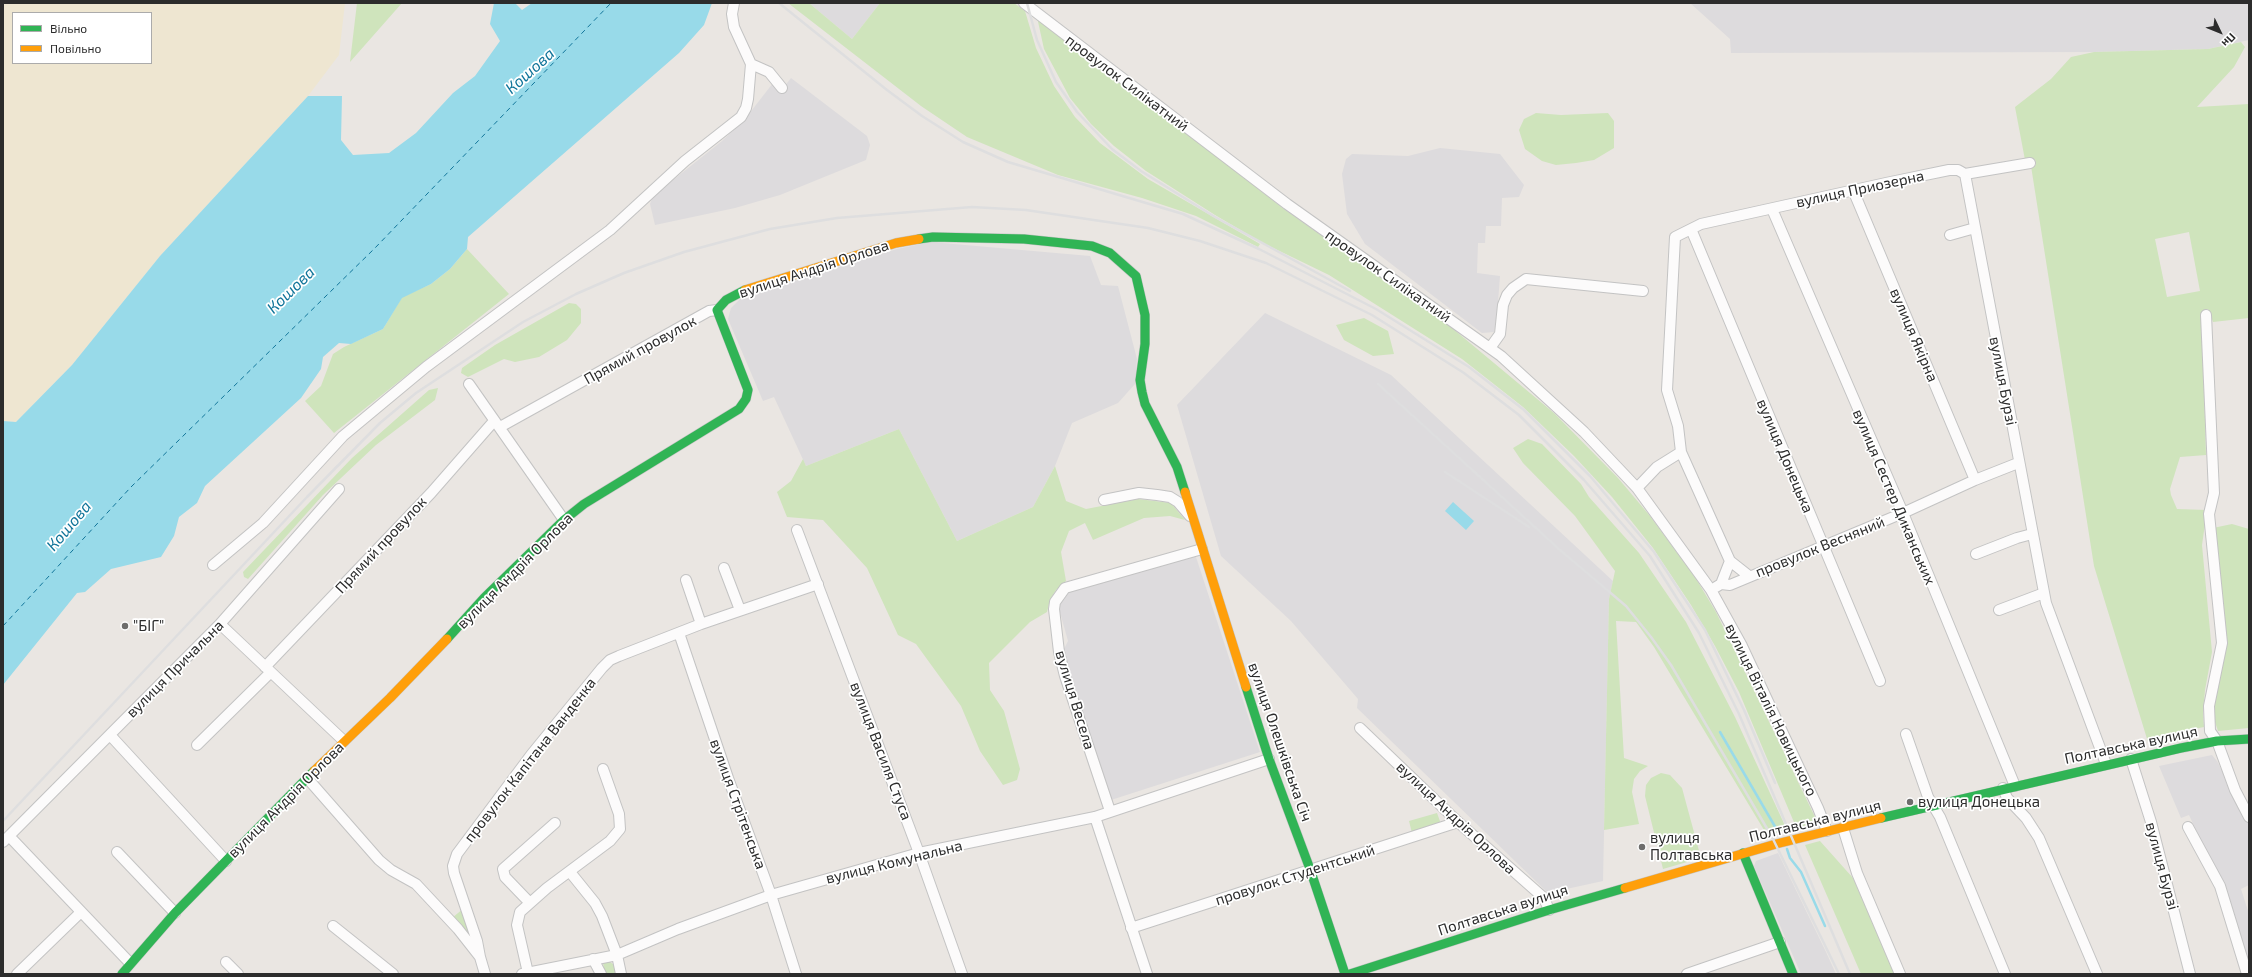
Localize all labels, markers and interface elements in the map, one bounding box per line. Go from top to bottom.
legend [12,12,152,64]
north arrow [2200,12,2240,52]
text: Вільно [50,21,87,35]
street label: провулок Силікатний [1062,31,1192,135]
text: Пн [2220,31,2239,50]
text: Повільно [50,41,101,55]
water label: Кошова [502,44,558,98]
street label: вулиця Приозерна [1794,167,1926,211]
street label: провулок Силікатний [1322,226,1454,326]
street label: вулиця Андрія Орлова [737,236,891,302]
water label: Кошова [263,263,319,317]
street label: вулиця Якірна [1886,285,1942,385]
street label: Прямий провулок [581,312,699,388]
street label: вулиця Бурзі [1986,335,2020,427]
street label: вулиця Донецька [1753,396,1817,516]
street label: вулиця Сестер Диканських [1849,407,1939,587]
street label: Прямий провулок [332,493,430,597]
water label: Кошова [43,497,95,555]
street label: вулиця Андрія Орлова [453,509,577,633]
street label: провулок Весняний [1753,513,1887,581]
street label: вулиця Причальна [123,617,227,721]
place label: "БІГ" [133,617,164,635]
marker: "БІГ" [120,621,130,631]
street label: вулиця Віталія Новицького [1721,621,1821,799]
street label: вулиця Весела [1051,648,1099,752]
street label: вулиця Олешківська Січ [1244,660,1316,824]
street label: провулок Капітана Ванденка [460,674,600,846]
street label: вулиця Василя Стуса [846,679,916,823]
street label: Полтавська вулиця [2063,722,2199,768]
street label: вулиця Стрітенська [706,736,770,872]
street label: вулиця Андрія Орлова [224,738,348,862]
street label: вулиця Андрія Орлова [1393,758,1519,878]
place label: вулиця Донецька [1918,793,2040,811]
street label: Полтавська вулиця [1747,796,1883,846]
marker: вулиця Донецька [1905,797,1915,807]
street label: вулиця Бурзі [2142,820,2182,912]
place label: вулиця Полтавська [1650,829,1732,864]
street label: вулиця Комунальна [824,836,964,888]
street label: провулок Студентський [1213,841,1377,909]
marker: вулиця Полтавська [1637,842,1647,852]
street label: Полтавська вулиця [1436,880,1570,940]

